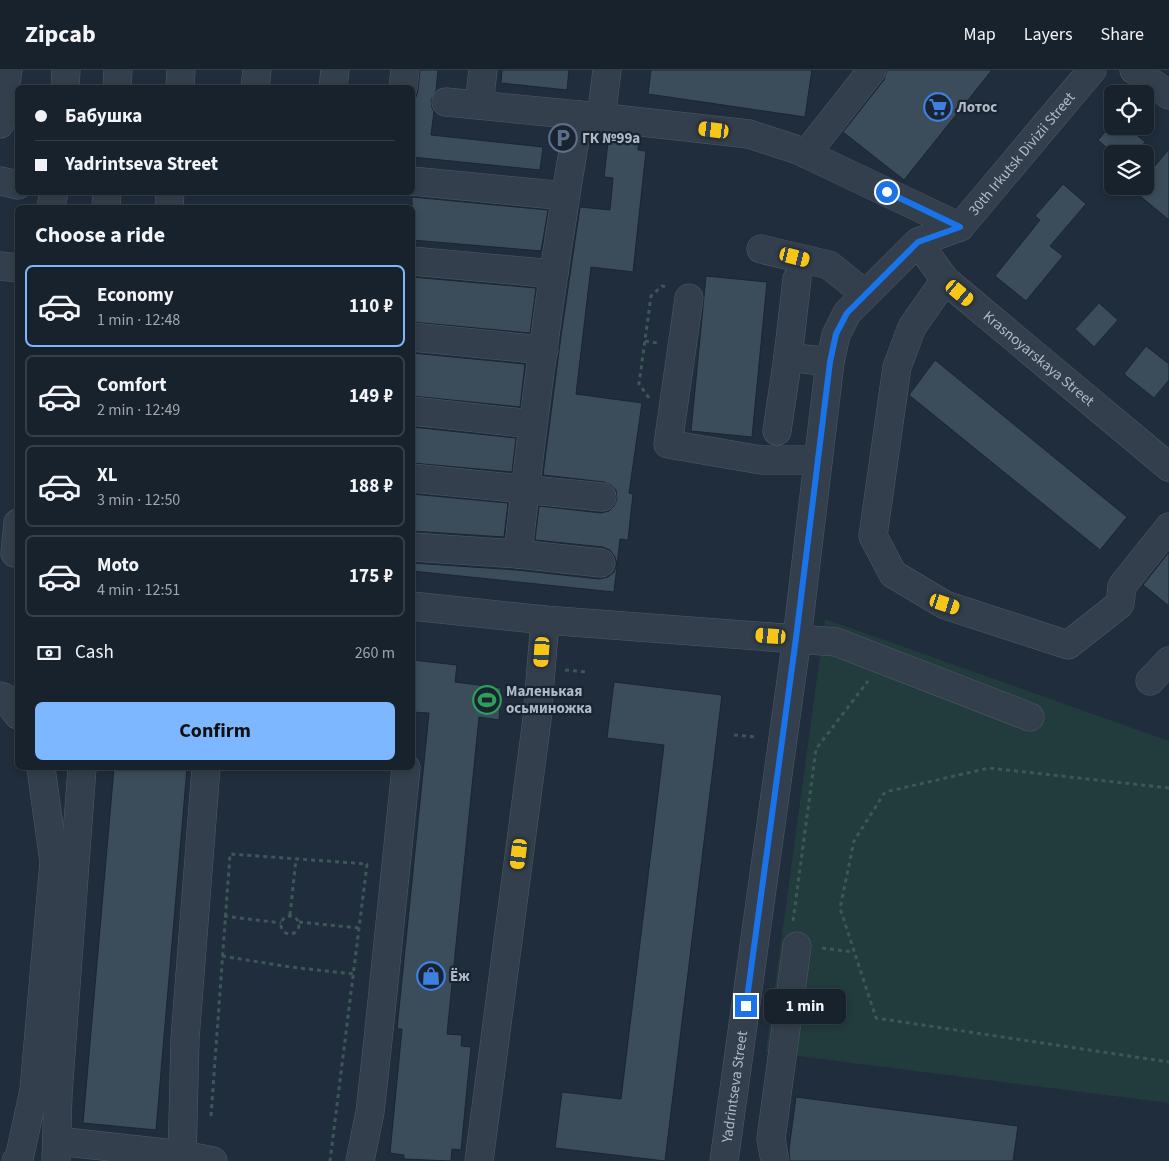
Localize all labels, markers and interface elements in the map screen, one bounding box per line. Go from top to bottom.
text: Zipcab [25,17,96,52]
text: Map [964,22,996,47]
text: Layers [1024,22,1073,47]
text: Share [1101,22,1144,47]
map controls [1104,85,1154,195]
button: locate [1104,85,1154,135]
street label: 30th Irkutsk Divizii Street [964,87,1080,220]
supermarket icon: Лотос [923,92,953,122]
place label: Лотос [956,97,997,118]
text: Бабушка [65,103,142,130]
car [698,121,729,139]
parking icon: ГК №99а [548,123,578,153]
place label: ГК №99а [582,128,640,149]
button: layers [1104,145,1154,195]
text: Yadrintseva Street [65,151,218,178]
route start [876,181,898,203]
text: Choose a ride [35,219,165,251]
car [778,246,811,268]
car [943,278,976,308]
text: Economy [97,282,174,309]
icon: car [37,284,82,329]
text: 110 ₽ [349,293,393,320]
street label: Krasnoyarskaya Street [979,306,1099,411]
text: 1 min · 12:48 [97,309,180,331]
text: Comfort [97,372,167,399]
icon: car [37,374,82,419]
text: 149 ₽ [349,383,393,410]
text: 2 min · 12:49 [97,399,180,421]
text: XL [97,462,118,489]
icon: car [37,464,82,509]
text: 188 ₽ [349,473,393,500]
text: 3 min · 12:50 [97,489,180,511]
text: Moto [97,552,139,579]
icon: car [37,554,82,599]
text: 175 ₽ [349,563,393,590]
text: 4 min · 12:51 [97,579,180,601]
car [928,592,961,616]
car [755,627,786,645]
car [533,637,550,667]
icon: cash [35,639,63,667]
text: Cash [75,639,114,666]
text: 260 m [355,642,395,664]
place label: Маленькая осьминожка [506,681,592,719]
sports icon: Маленькая осьминожка [472,685,502,715]
button: Confirm [35,702,395,760]
car [509,838,528,870]
shop icon: Ёж [416,961,446,991]
place label: Ёж [450,966,470,987]
callout: 1 min [764,988,846,1024]
route end [735,995,757,1017]
text: 1 min [786,995,824,1017]
street label: Yadrintseva Street [716,1029,753,1145]

